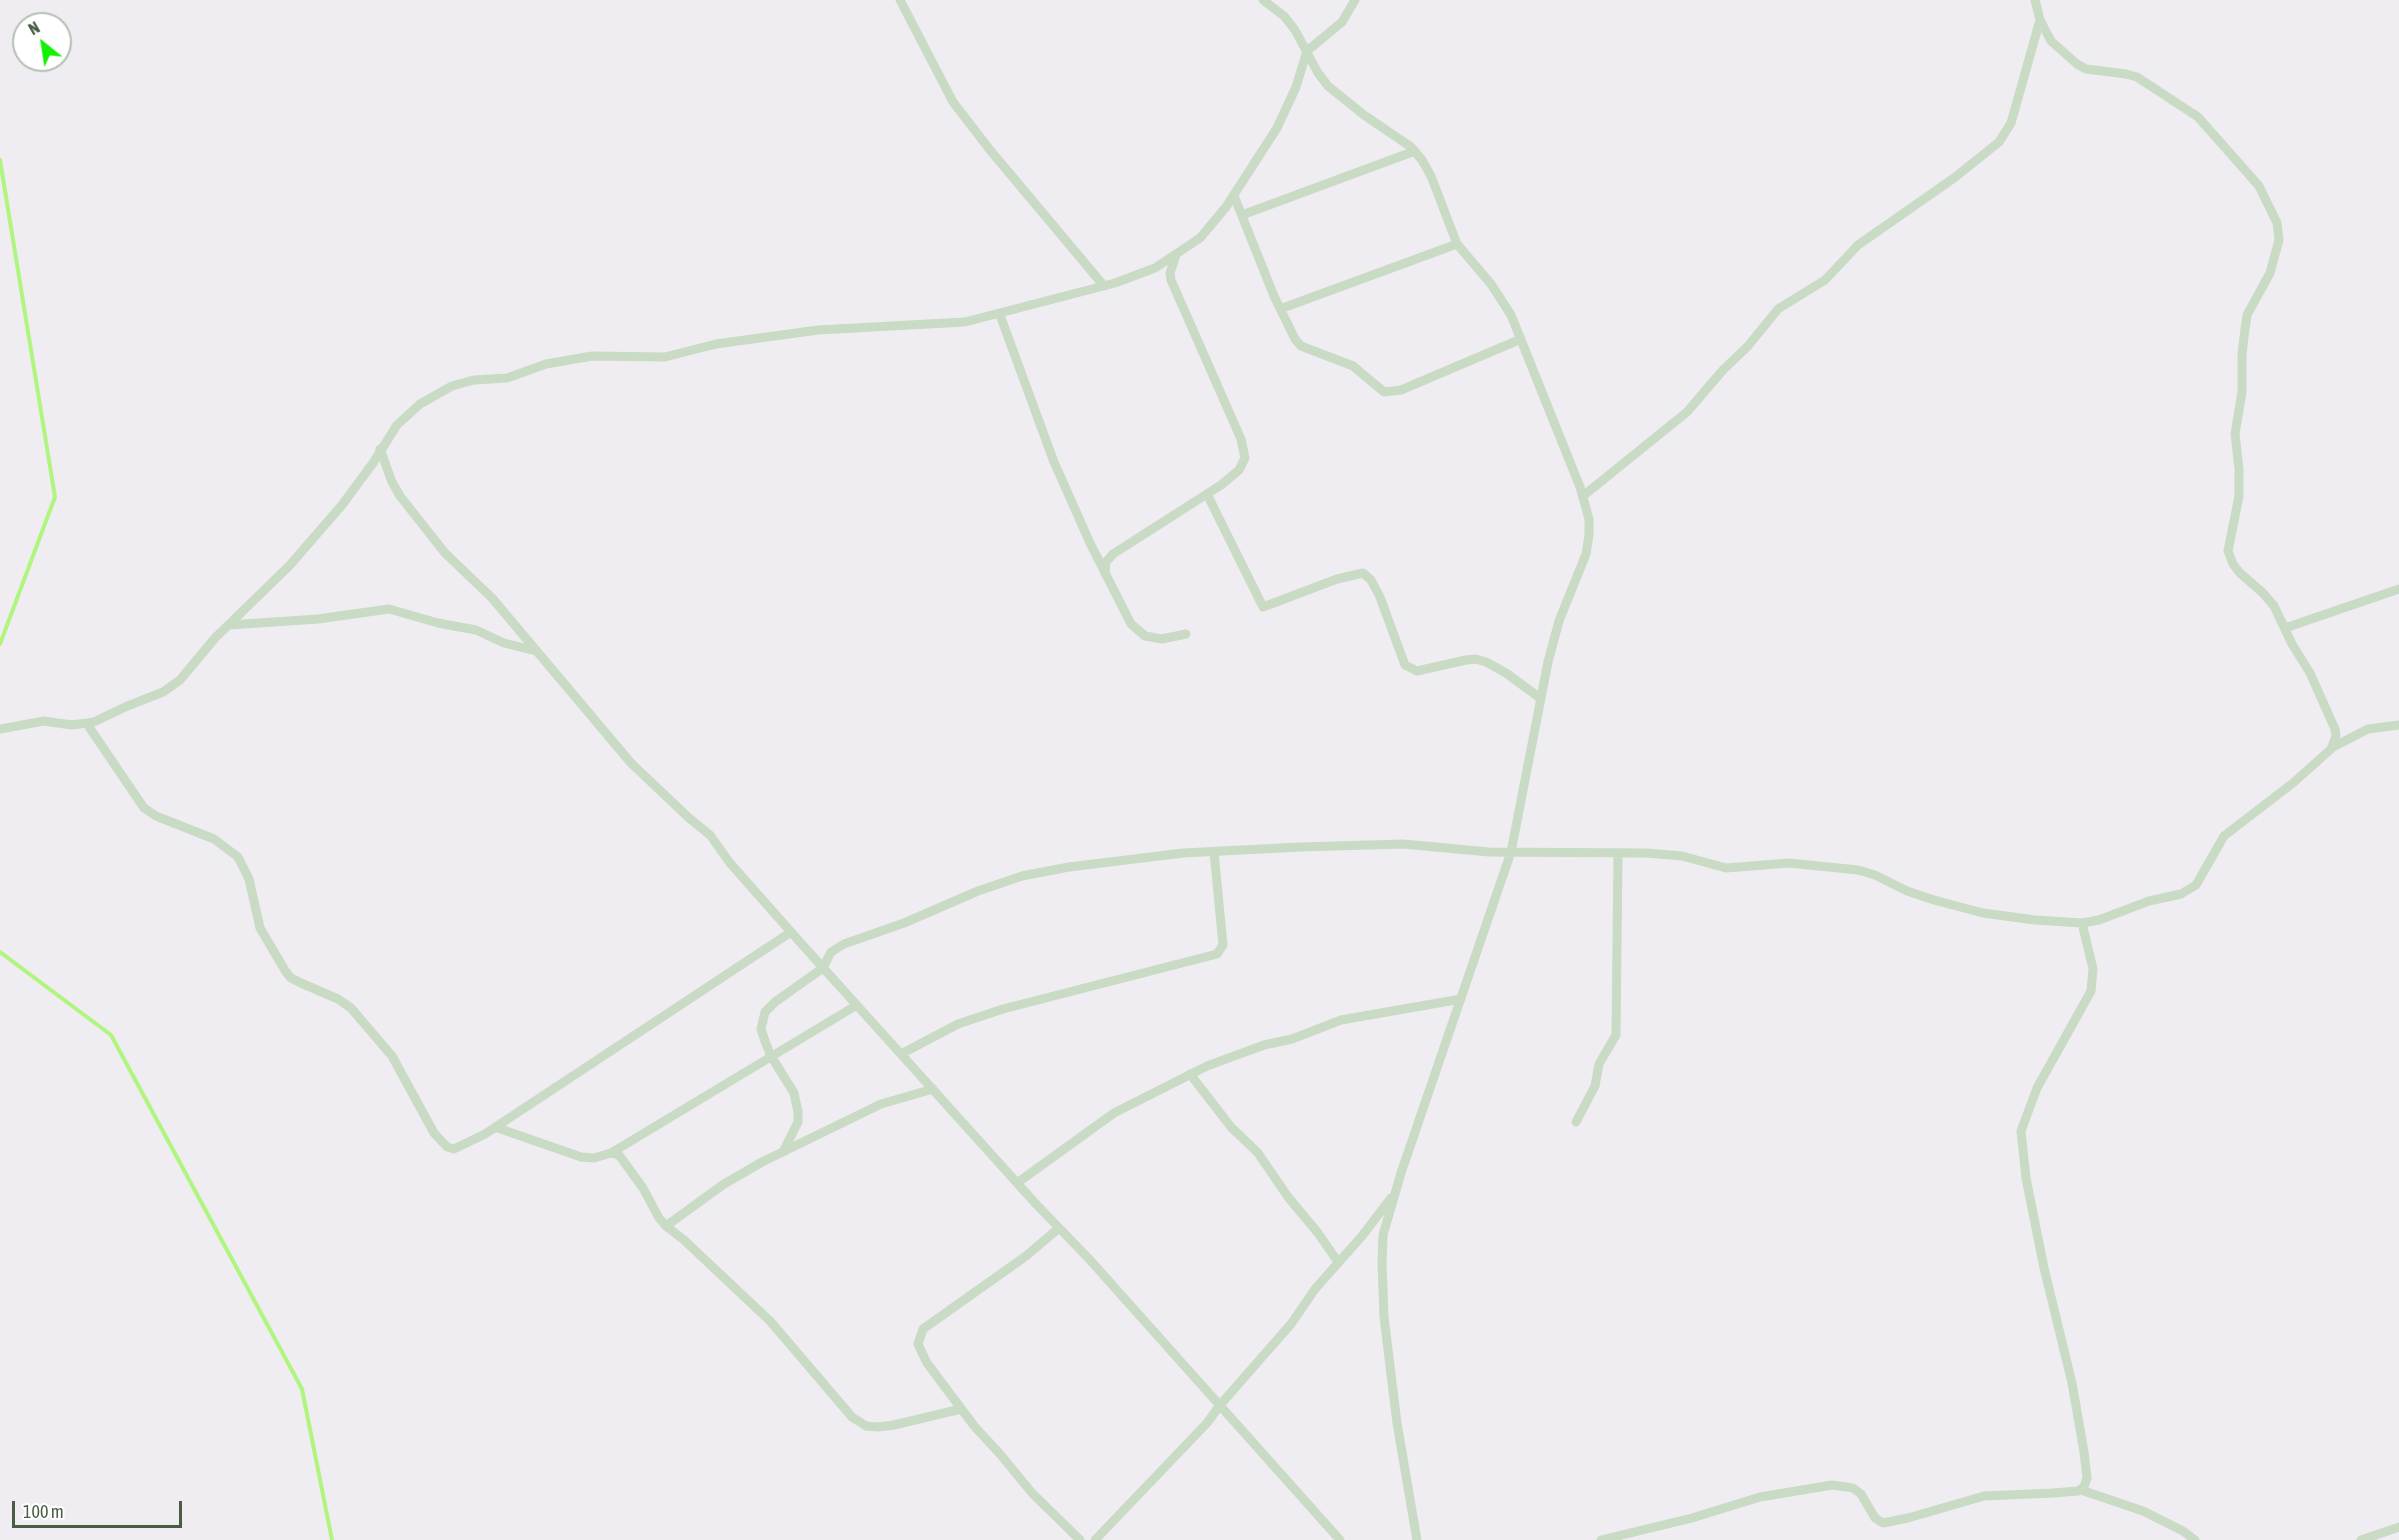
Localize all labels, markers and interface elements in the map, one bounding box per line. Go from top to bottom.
north arrow [12,12,72,72]
text: N [25,18,43,38]
scale bar [15,1489,184,1527]
text: 100 m [23,1501,64,1522]

